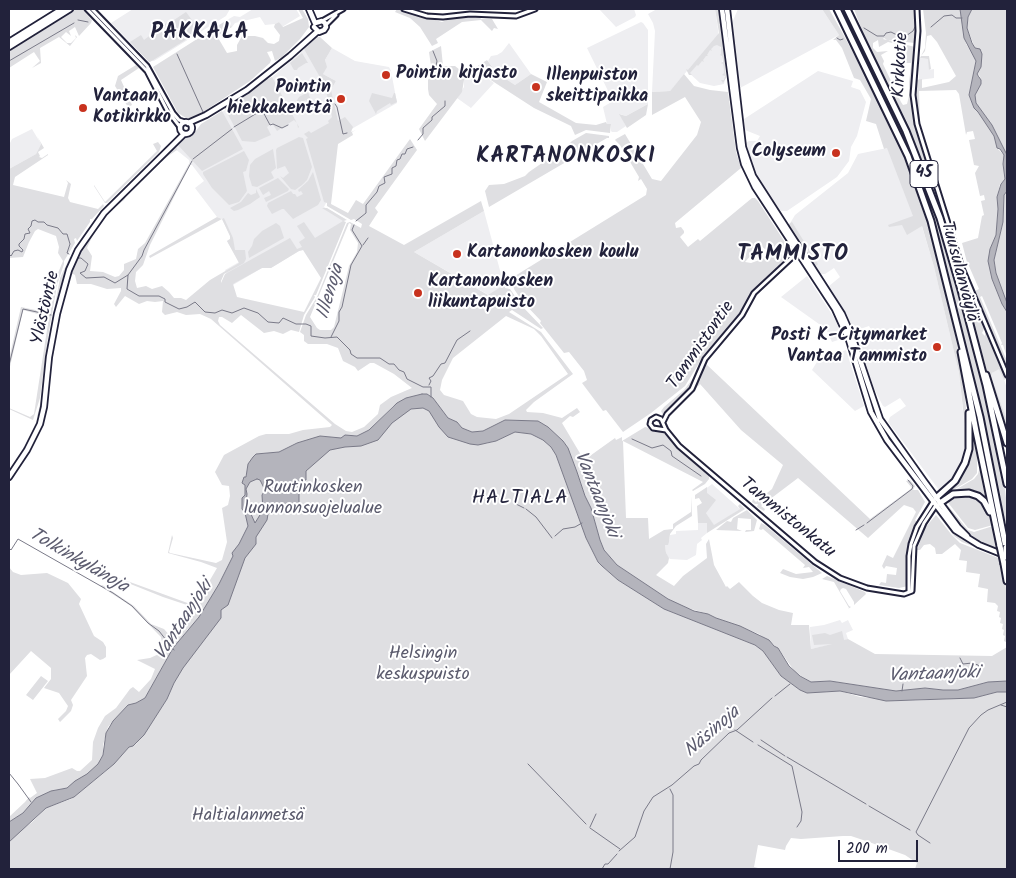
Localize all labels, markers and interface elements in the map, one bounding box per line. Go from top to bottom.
district label: PAKKALA [150,21,250,47]
street label: Kirkkotie [890,32,914,98]
place label: Pointin kirjasto [396,64,517,86]
place label: Illenpuiston skeittipaikka [546,66,648,108]
marker: Pointin kirjasto [380,69,392,81]
place label: Pointin hiekkakenttä [227,78,331,120]
marker: Illenpuiston skeittipaikka [530,81,542,93]
place label: Vantaan Kotikirkko [93,87,171,130]
marker: Pointin hiekkakenttä [335,93,347,105]
marker: Vantaan Kotikirkko [77,102,89,114]
place label: Colyseum [752,142,826,164]
district label: KARTANONKOSKI [475,145,657,171]
marker: Colyseum [830,147,842,159]
road number: 45 [910,160,938,188]
street label: Tuusulanväylä [934,219,982,325]
place label: Kartanonkosken koulu [467,243,638,265]
district label: TAMMISTO [736,243,850,269]
marker: Kartanonkosken koulu [451,248,463,260]
water label: Illenoja [313,262,351,322]
street label: Ylästöntie [28,269,66,347]
place label: Kartanonkosken liikuntapuisto [428,272,553,314]
marker: Kartanonkosken liikuntapuisto [412,287,424,299]
street label: Tammistontie [664,298,740,394]
place label: Posti K-Citymarket Vantaa Tammisto [771,326,927,368]
marker: Posti K-Citymarket Vantaa Tammisto [931,341,943,353]
water label: Vantaanjoki [567,448,623,542]
street label: Tammistonkatu [735,474,839,564]
park label: Ruutinkosken luonnonsuojelualue [244,478,382,520]
district label: HALTIALA [471,488,569,512]
water label: Tolkinkylänoja [24,524,132,600]
water label: Vantaanjoki [151,576,219,666]
park label: Helsingin keskuspuisto [376,644,470,686]
water label: Vantaanjoki [888,663,980,689]
water label: Näsinoja [680,702,746,764]
park label: Haltialanmetsä [192,806,304,828]
scale bar [841,830,921,862]
text: 200 m [846,837,888,861]

